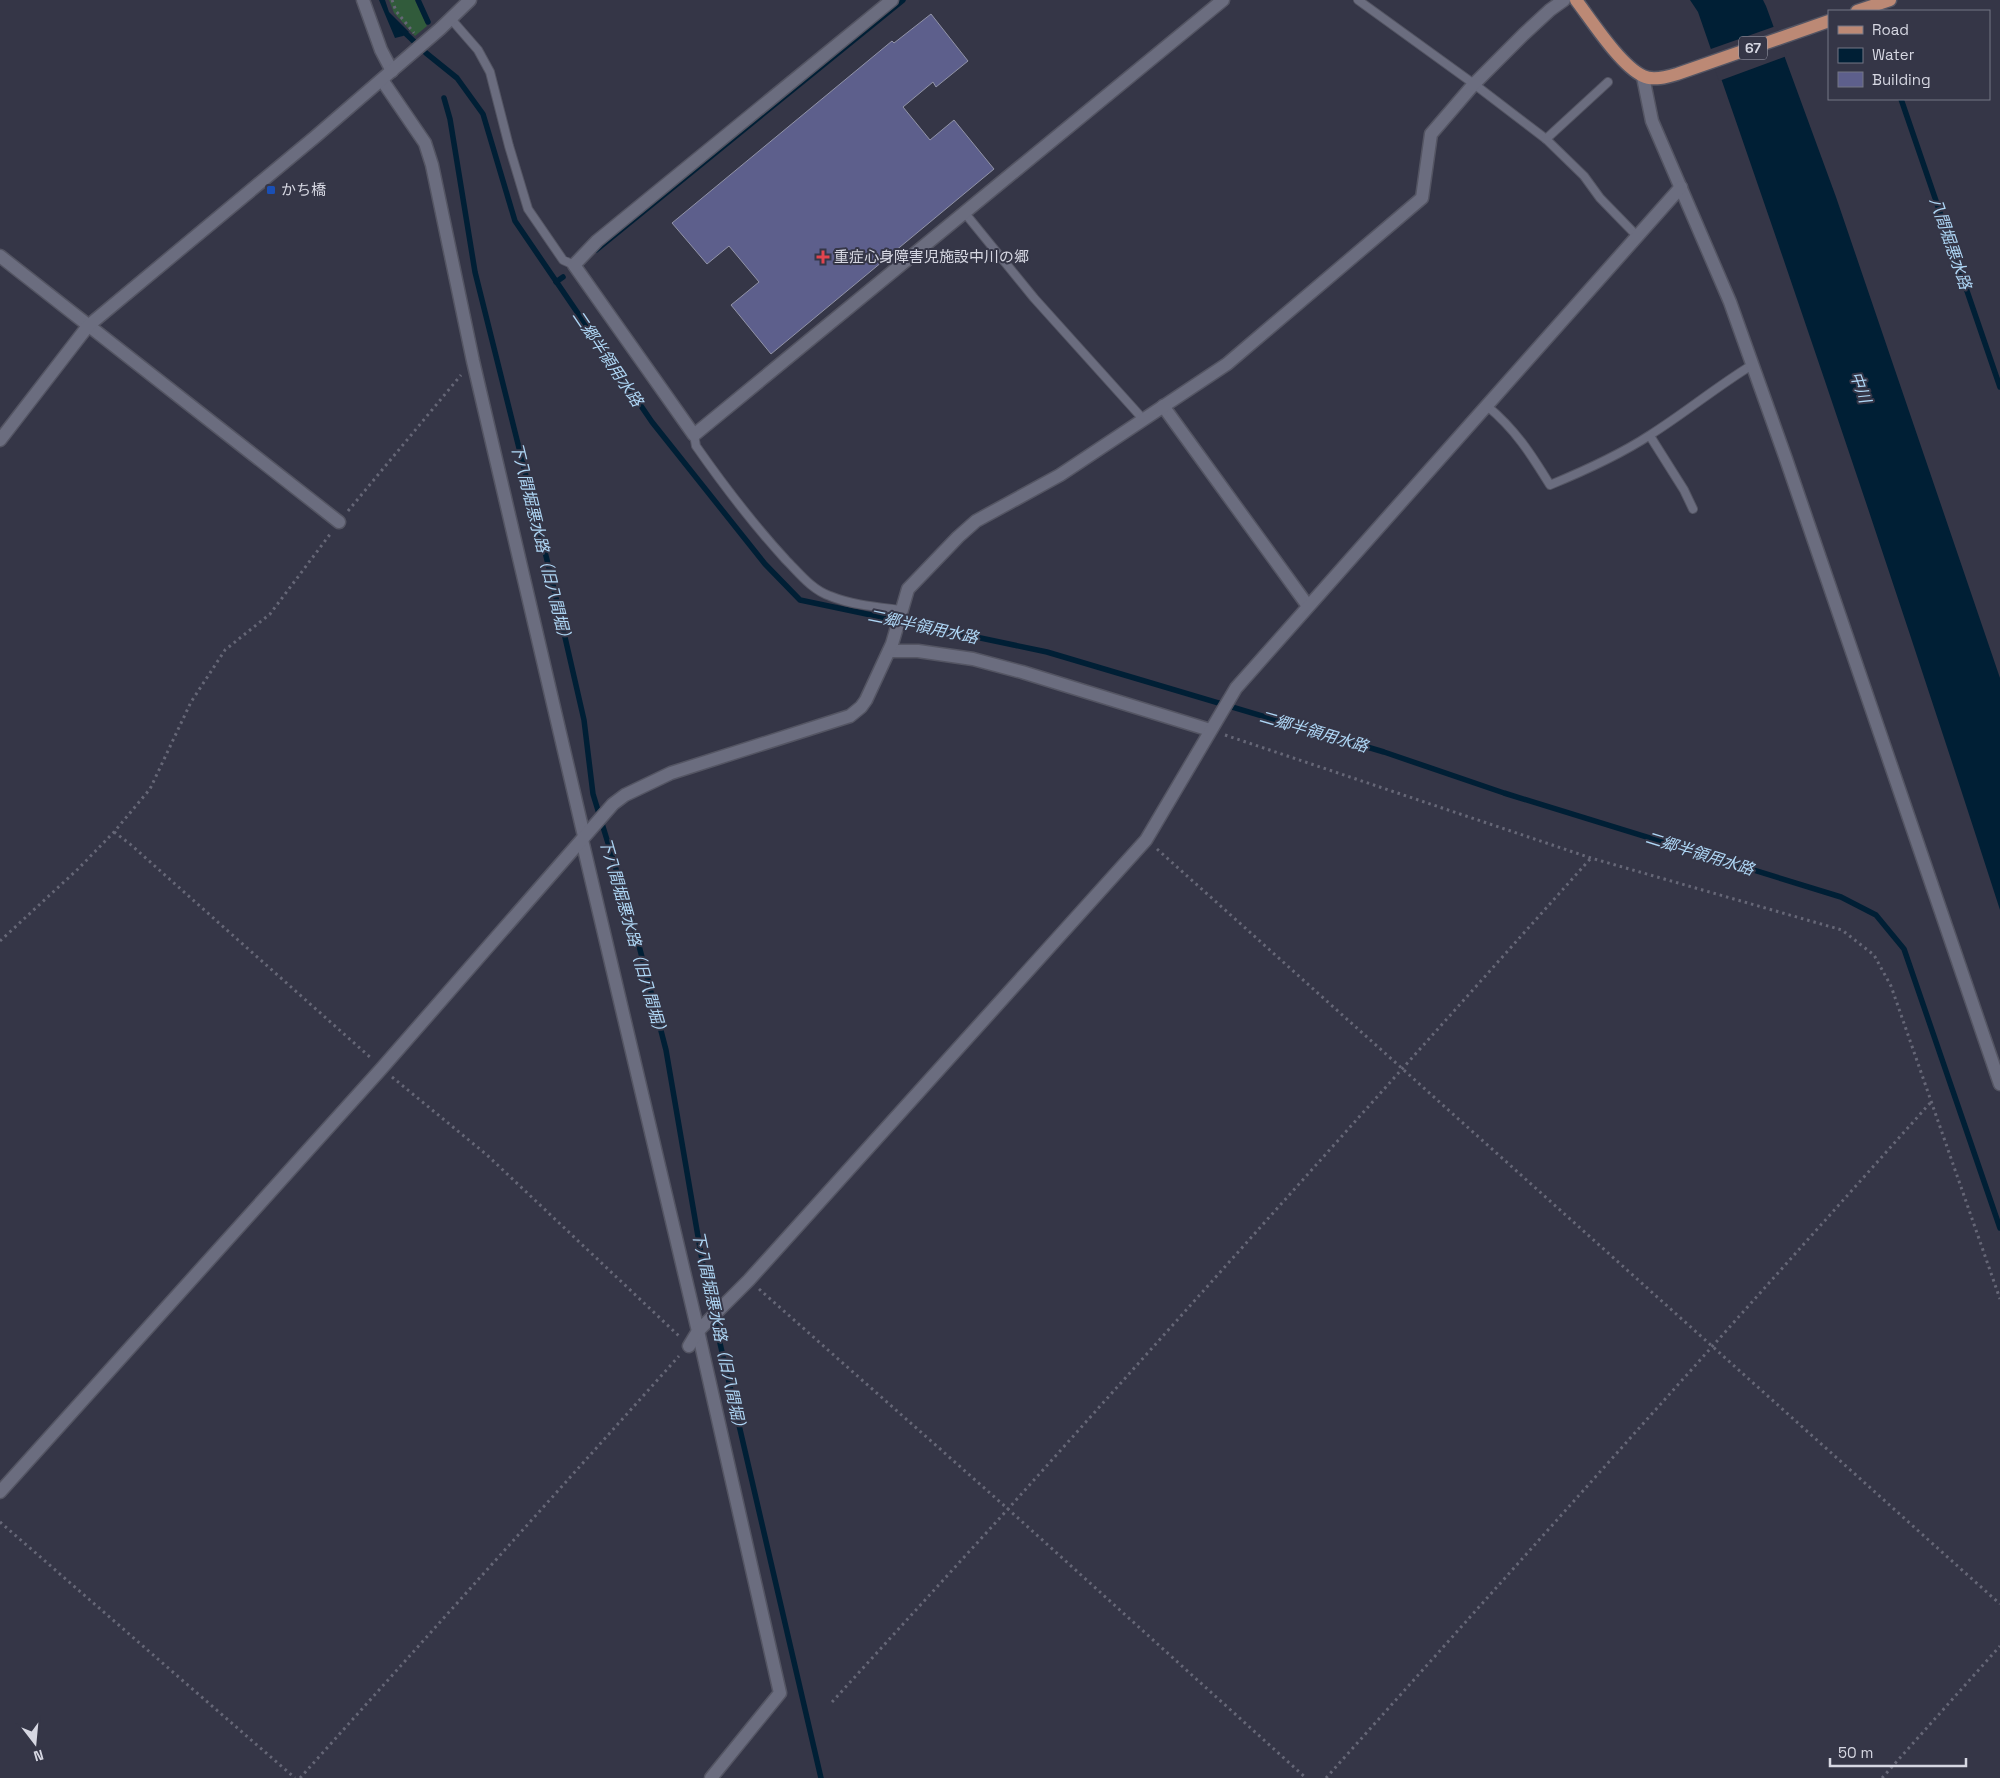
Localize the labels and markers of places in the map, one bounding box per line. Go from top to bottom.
place label: かち橋 [281,180,326,199]
marker: かち橋 [265,184,277,196]
place label: 重症心身障害児施設中川の郷 [834,247,1029,266]
marker: 重症心身障害児施設中川の郷 [816,250,830,264]

